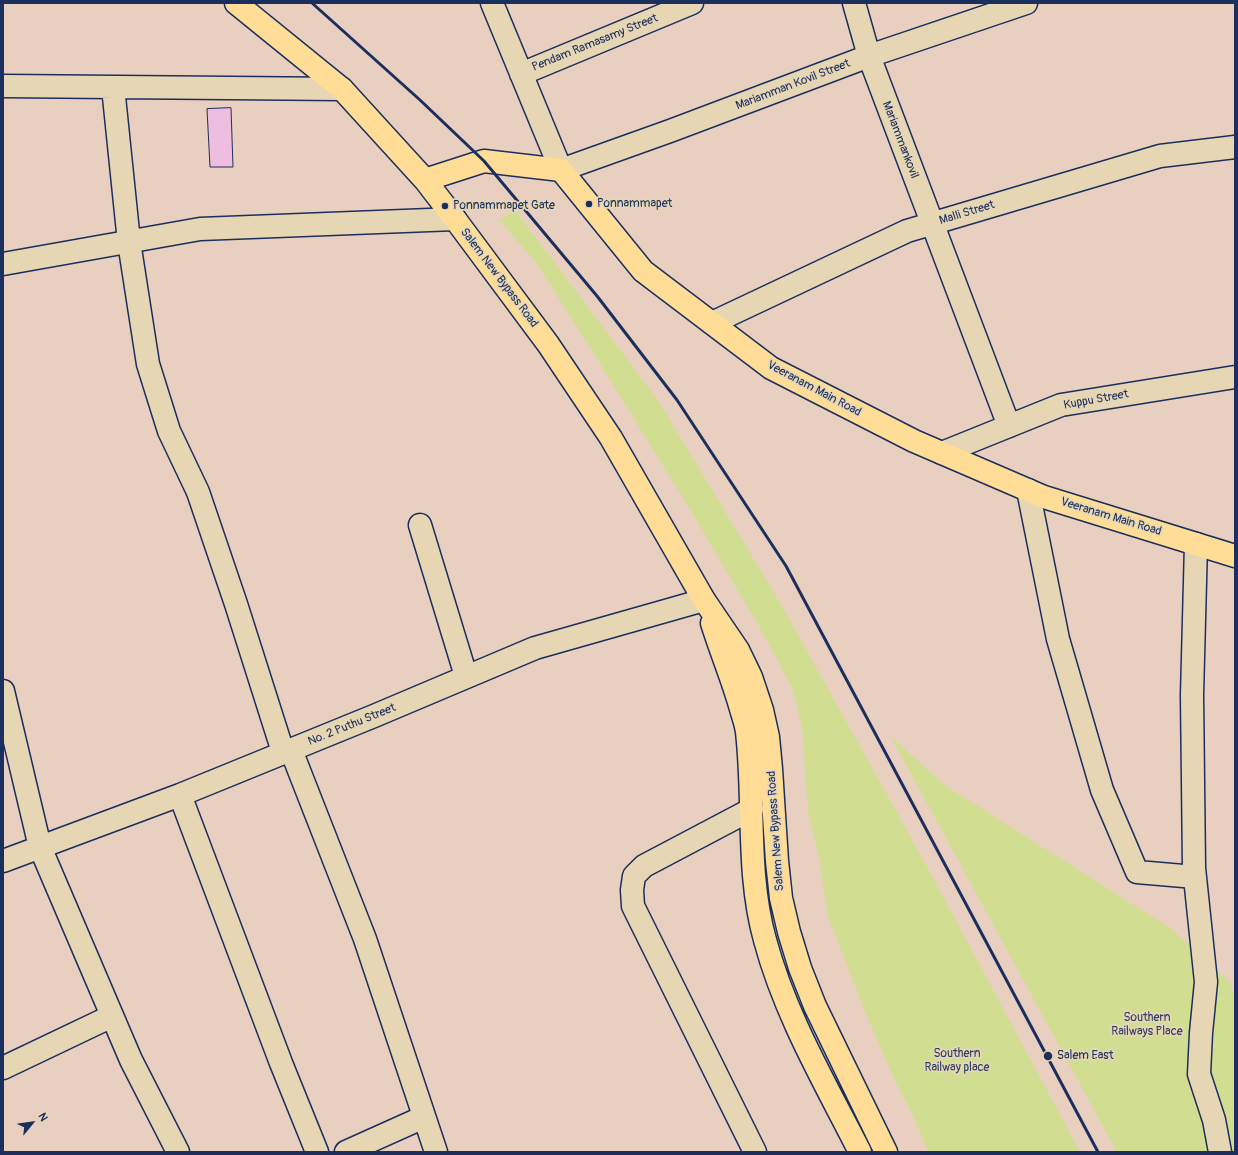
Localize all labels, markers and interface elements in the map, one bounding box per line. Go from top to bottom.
street label: Pendam Ramasamy Street [530,11,660,75]
street label: Mariamman Kovil Street [734,57,852,113]
street label: Mariammankovil [879,99,921,181]
place label: Ponnammapet [597,197,672,211]
street label: Malli Street [938,198,996,228]
place label: Ponnammapet Gate [453,199,555,213]
marker: Ponnammapet [584,199,594,209]
marker: Ponnammapet Gate [440,201,450,211]
street label: Salem New Bypass Road [457,226,541,330]
street label: Veeranam Main Road [764,358,864,420]
street label: Kuppu Street [1062,387,1130,413]
street label: Veeranam Main Road [1059,495,1163,539]
street label: No. 2 Puthu Street [306,701,398,749]
street label: Salem New Bypass Road [765,770,787,892]
park label: Southern Railways Place [1111,1011,1183,1039]
park label: Southern Railway place [924,1047,990,1075]
place label: Salem East [1057,1049,1114,1063]
marker: Salem East [1042,1050,1054,1062]
north arrow [12,1103,52,1143]
text: N [35,1111,50,1123]

